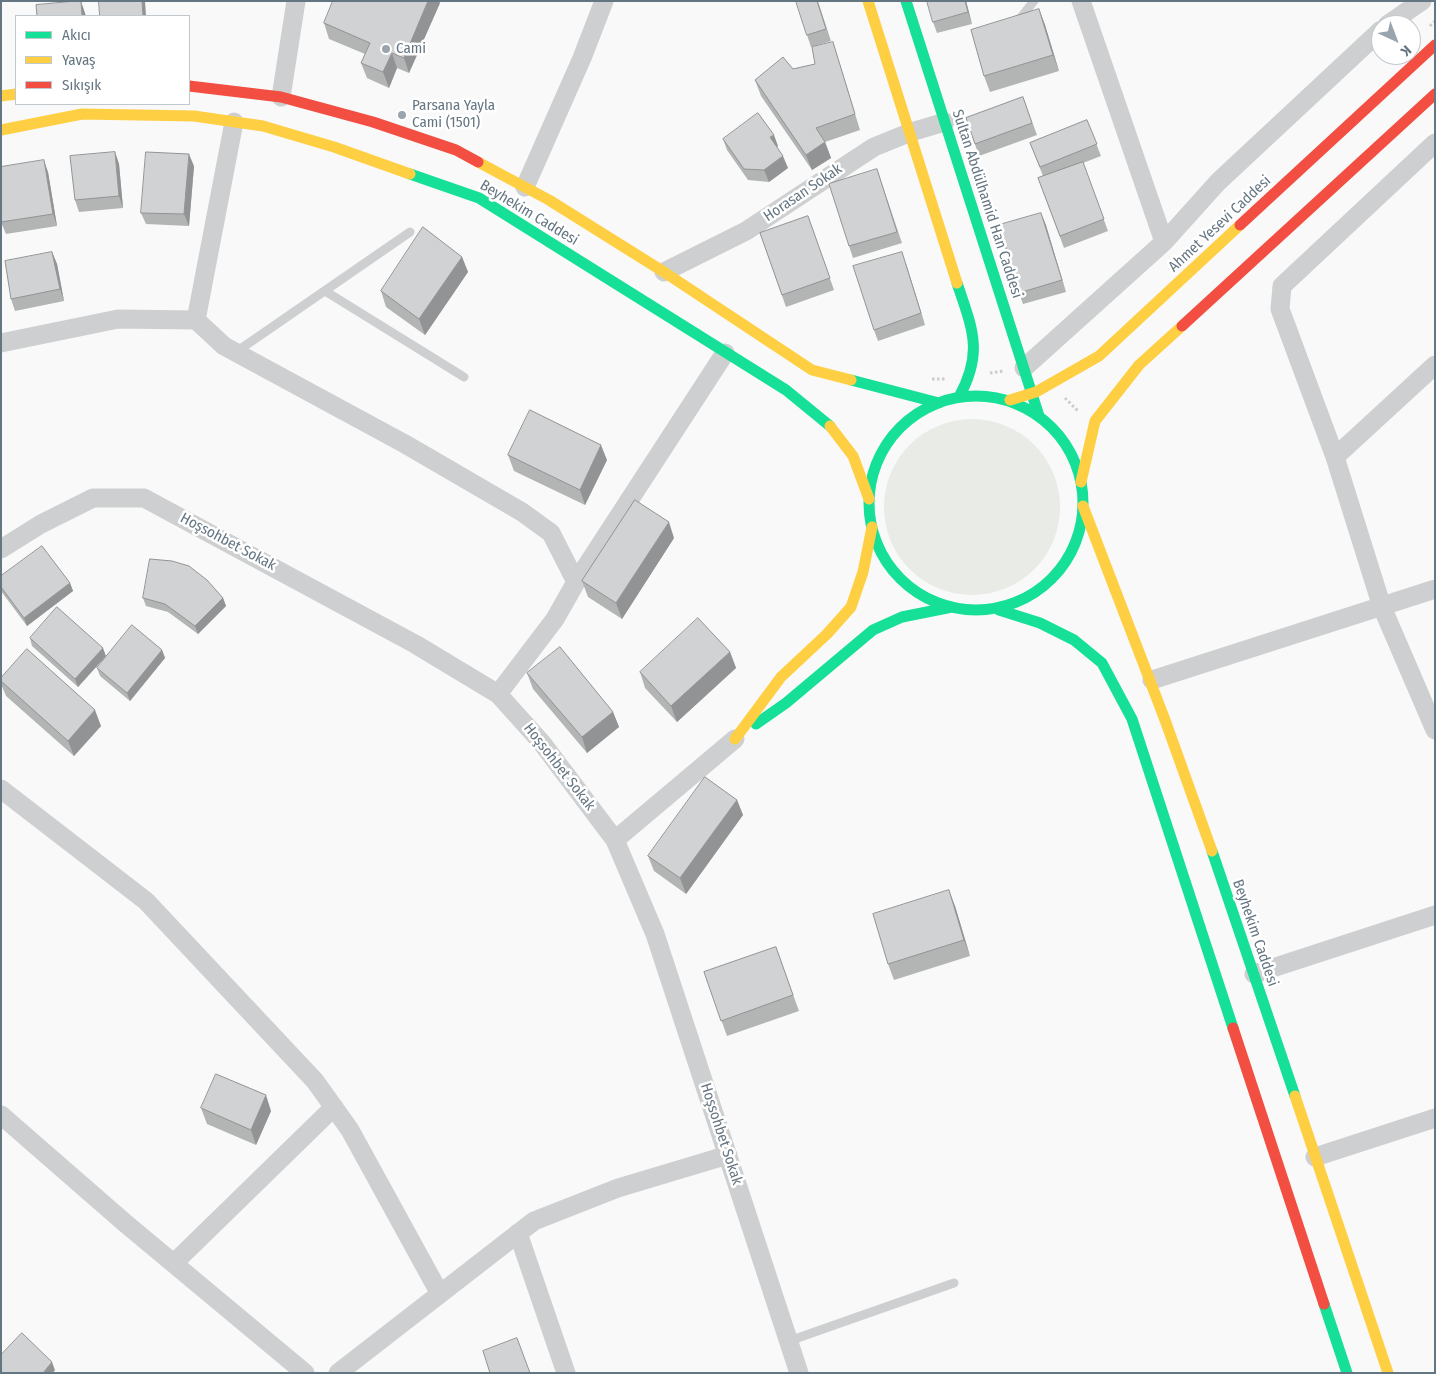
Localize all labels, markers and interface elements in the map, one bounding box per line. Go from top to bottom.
legend [15,15,190,105]
north arrow [1371,15,1421,65]
text: Akıcı [62,26,91,44]
place label: Cami [396,40,426,58]
text: K [1397,42,1415,60]
marker: Cami [380,43,392,55]
text: Yavaş [62,51,96,69]
text: Sıkışık [62,76,101,94]
place label: Parsana Yayla Cami (1501) [412,97,495,132]
street label: Sultan Abdülhamid Han Caddesi [948,108,1026,300]
marker: Parsana Yayla Cami (1501) [396,109,408,121]
street label: Horasan Sokak [760,160,846,226]
street label: Ahmet Yesevi Caddesi [1165,172,1275,276]
street label: Beyhekim Caddesi [476,176,582,250]
street label: Hoşsohbet Sokak [177,509,279,575]
street label: Hoşsohbet Sokak [519,720,599,814]
street label: Beyhekim Caddesi [1228,877,1282,989]
street label: Hoşsohbet Sokak [696,1081,746,1187]

